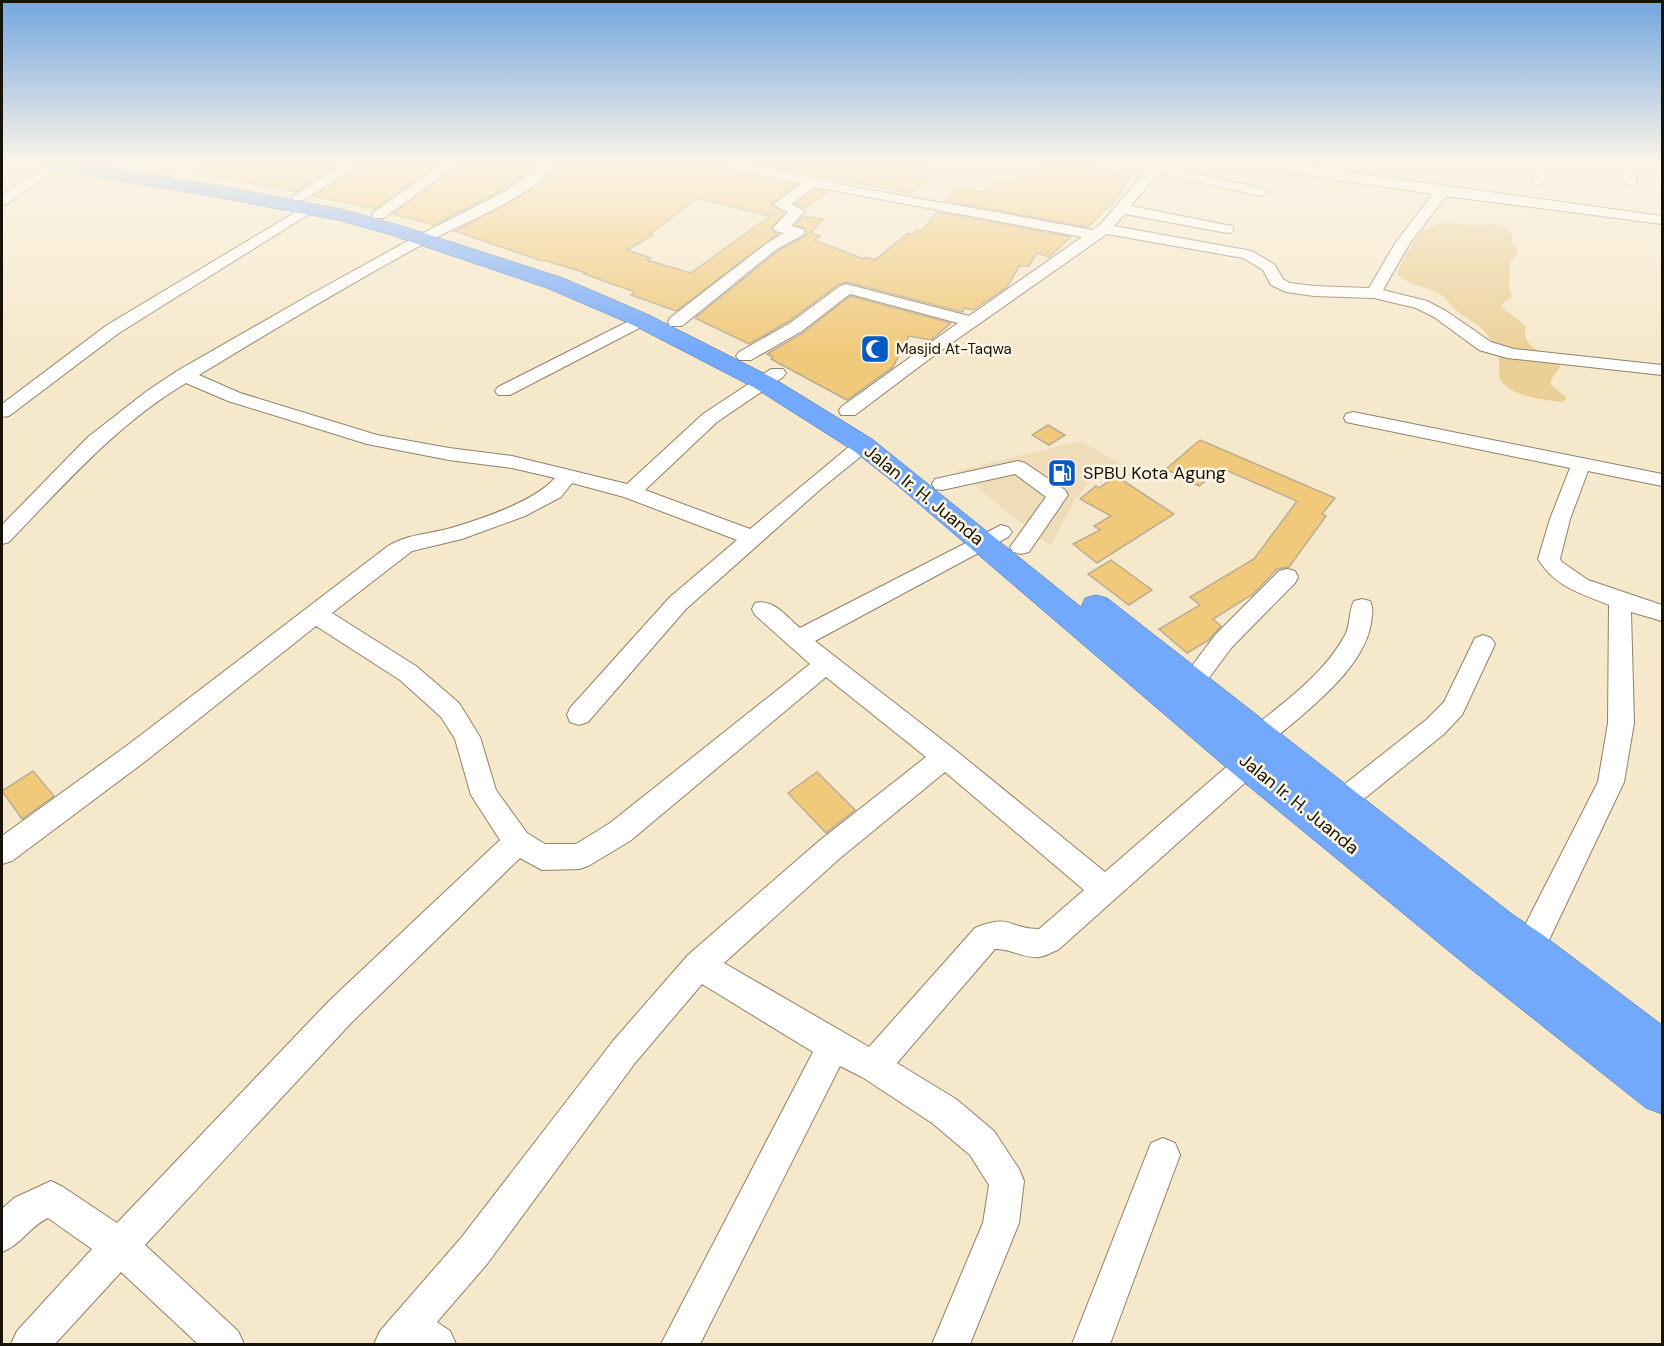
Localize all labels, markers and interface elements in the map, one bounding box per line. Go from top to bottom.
mosque icon: Masjid At-Taqwa [859,333,891,365]
place label: Masjid At-Taqwa [896,339,1012,359]
street label: Jalan Ir. H. Juanda [859,439,989,551]
fuel station icon: SPBU Kota Agung [1046,457,1078,489]
place label: SPBU Kota Agung [1083,461,1226,485]
street label: Jalan Ir. H. Juanda [1234,748,1364,860]

